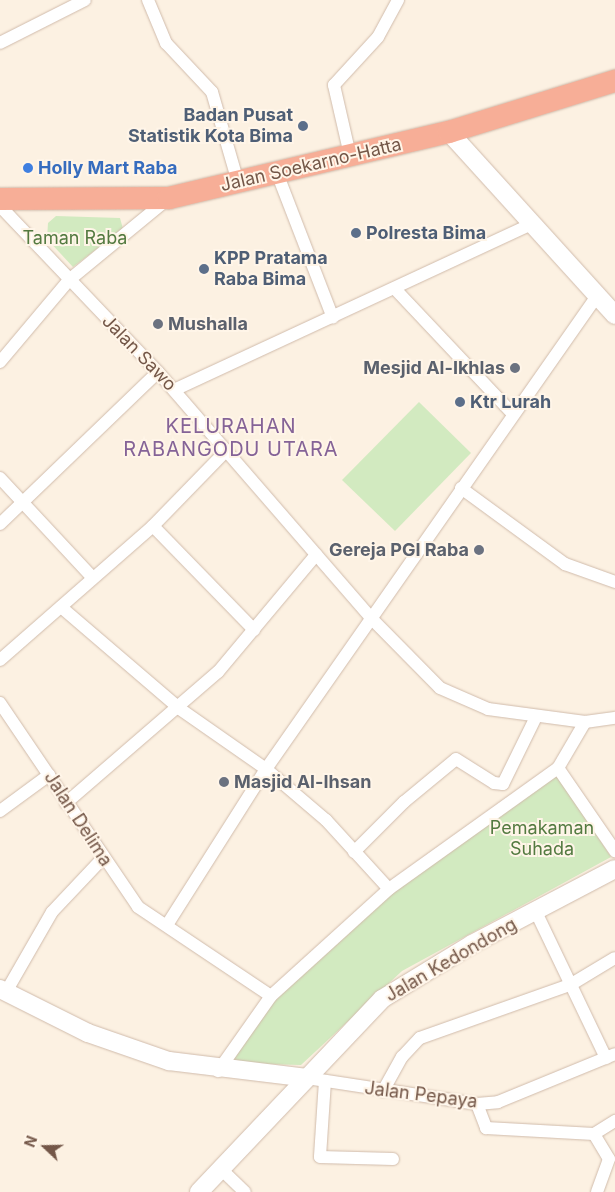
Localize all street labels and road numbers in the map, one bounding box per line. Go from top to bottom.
street label: Jalan Soekarno-Hatta [218,134,404,196]
street label: Jalan Sawo [97,310,181,396]
street label: Jalan Delima [39,768,117,870]
street label: Jalan Kedondong [381,914,521,1006]
street label: Jalan Pepaya [363,1077,479,1113]

